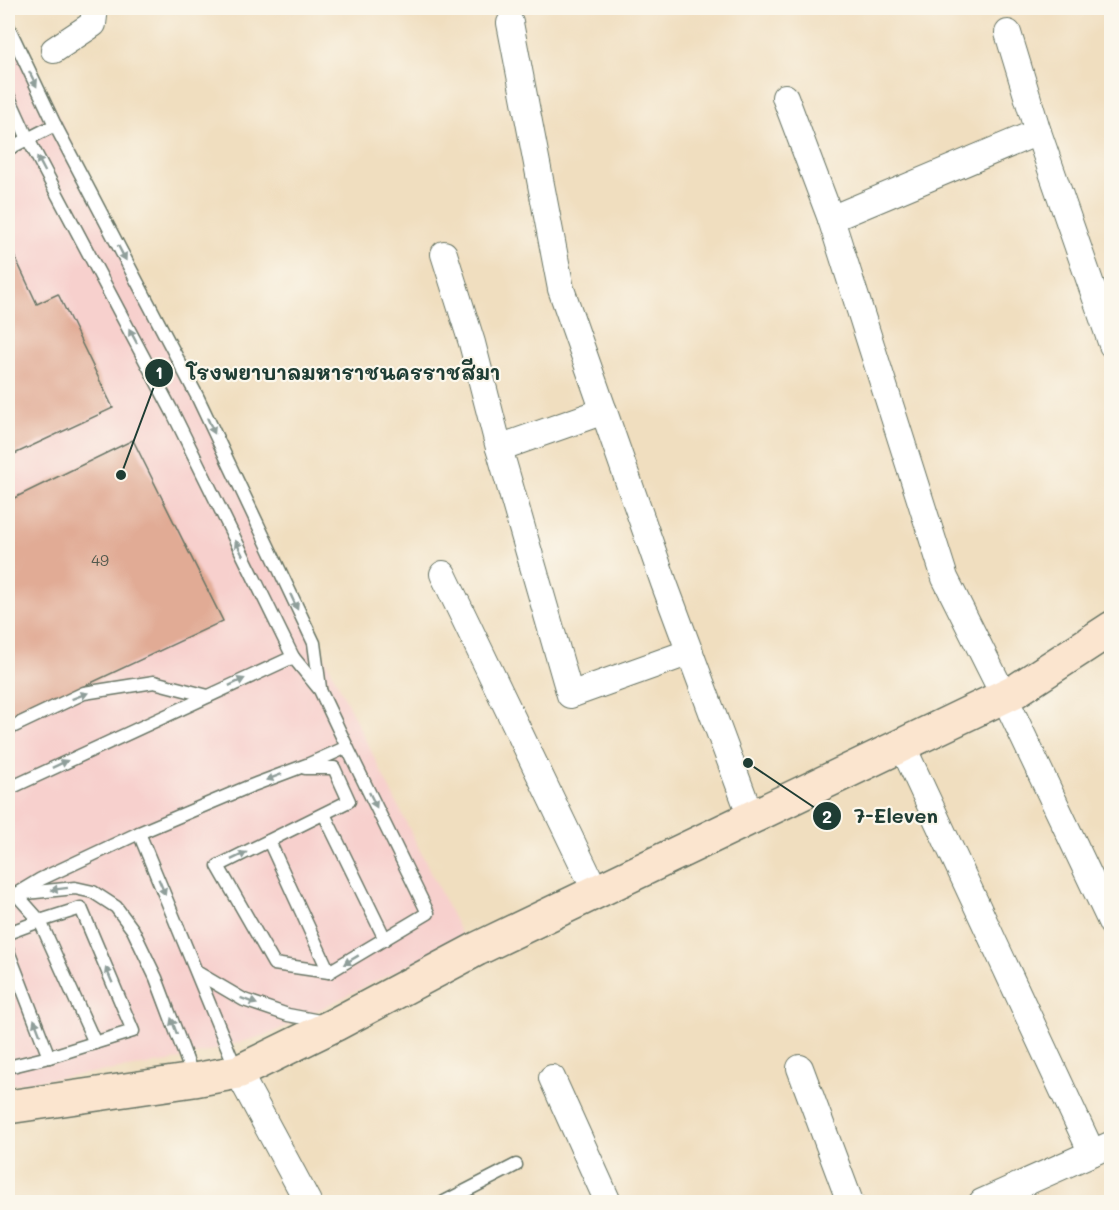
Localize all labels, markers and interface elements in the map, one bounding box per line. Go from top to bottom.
one-way arrow [28,71,37,88]
one-way arrow [36,155,46,172]
one-way arrow [117,244,126,261]
one-way arrow [128,327,138,344]
callout: โรงพยาบาลมหาราชนครราชสีมา [144,354,512,392]
text: โรงพยาบาลมหาราชนครราชสีมา [185,358,500,385]
text: 1 [155,360,163,384]
one-way arrow [206,417,216,435]
one-way arrow [235,539,244,556]
house number: 49 [91,550,109,570]
one-way arrow [290,594,299,611]
one-way arrow [229,678,246,687]
one-way arrow [71,691,89,701]
one-way arrow [52,760,69,769]
one-way arrow [265,773,283,782]
one-way arrow [368,791,377,808]
callout: 7-Eleven [812,797,950,835]
text: 7-Eleven [854,802,938,828]
text: 2 [822,804,832,828]
one-way arrow [230,852,247,861]
one-way arrow [158,878,167,896]
one-way arrow [49,885,68,894]
one-way arrow [343,954,359,965]
one-way arrow [105,967,114,984]
one-way arrow [241,996,259,1006]
one-way arrow [168,1016,178,1034]
one-way arrow [32,1018,42,1036]

